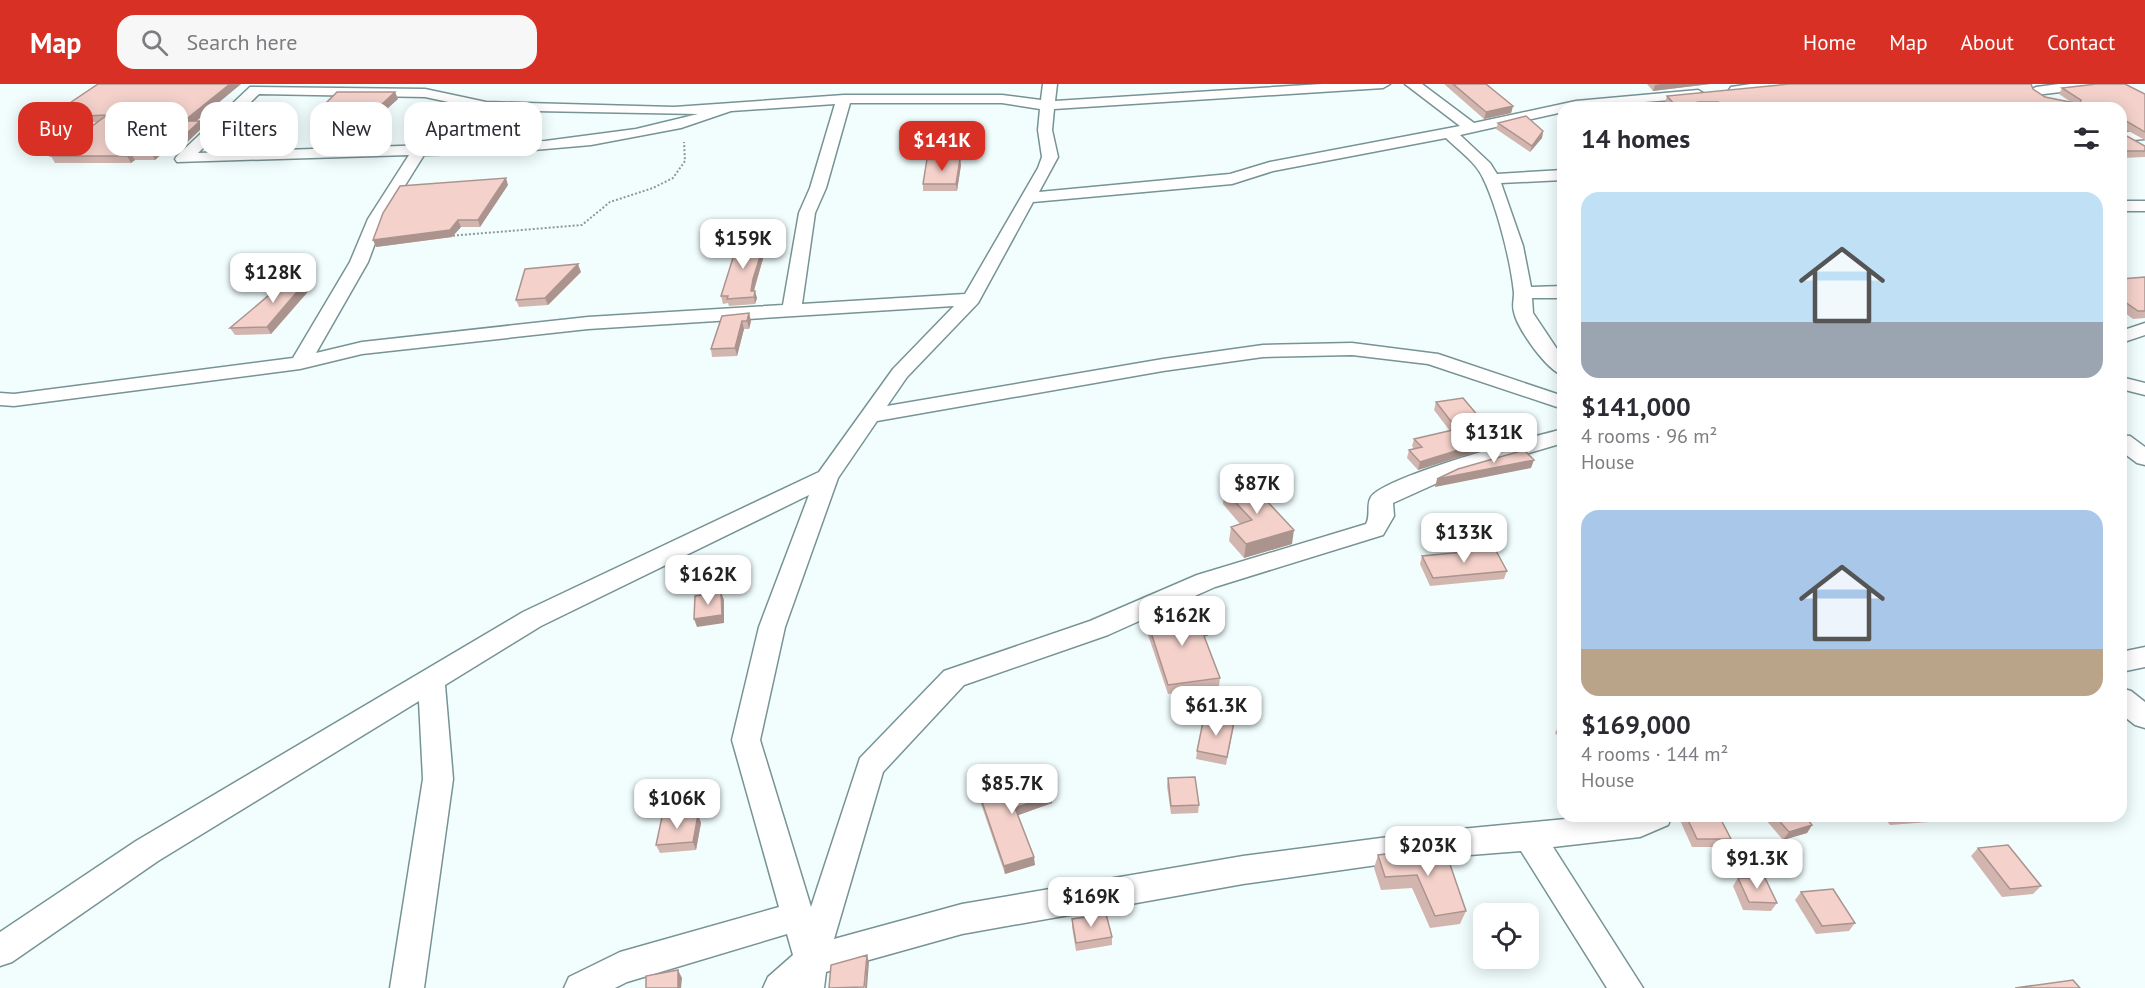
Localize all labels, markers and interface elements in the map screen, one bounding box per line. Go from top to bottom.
search box [117,15,537,69]
text: Map [30,24,81,61]
icon: search [138,26,171,59]
text: Search here [186,28,297,56]
text: Home [1803,29,1856,56]
text: Map [1889,29,1928,56]
text: About [1961,29,2014,56]
text: Contact [2047,29,2115,56]
chip: Buy [18,102,93,156]
chip: Rent [105,102,188,156]
chip: Filters [200,102,298,156]
chip: New [310,102,392,156]
chip: Apartment [404,102,542,156]
pin: $141K [900,121,984,172]
text: 14 homes [1581,122,1690,155]
icon: filters [2070,122,2103,155]
text: $141K [913,127,971,153]
pin: $159K [701,219,785,270]
text: $159K [714,225,772,251]
icon: home [1788,231,1896,339]
pin: $128K [231,253,315,304]
text: $128K [244,259,302,285]
text: $141,000 [1581,390,1691,423]
pin: $131K [1452,413,1536,464]
text: $131K [1465,419,1523,445]
text: 4 rooms · 96 m² [1581,423,1717,449]
text: House [1581,449,1635,475]
pin: $87K [1221,464,1293,515]
text: $87K [1234,470,1280,496]
pin: $133K [1422,513,1506,564]
text: $133K [1435,519,1493,545]
icon: home [1788,549,1896,657]
pin: $162K [666,555,750,606]
text: $162K [679,561,737,587]
pin: $162K [1140,596,1224,647]
text: $162K [1153,602,1211,628]
pin: $61.3K [1167,686,1265,737]
text: $61.3K [1185,692,1247,718]
text: $169,000 [1581,708,1691,741]
text: 4 rooms · 144 m² [1581,741,1728,767]
pin: $85.7K [963,764,1061,815]
text: House [1581,767,1635,793]
text: $85.7K [981,770,1043,796]
pin: $106K [635,779,719,830]
text: $106K [648,785,706,811]
pin: $203K [1386,826,1470,877]
text: $203K [1399,832,1457,858]
pin: $91.3K [1708,839,1806,890]
text: $91.3K [1726,845,1788,871]
pin: $169K [1049,877,1133,928]
text: $169K [1062,883,1120,909]
map controls [1473,903,1539,969]
button: locate [1473,903,1539,969]

